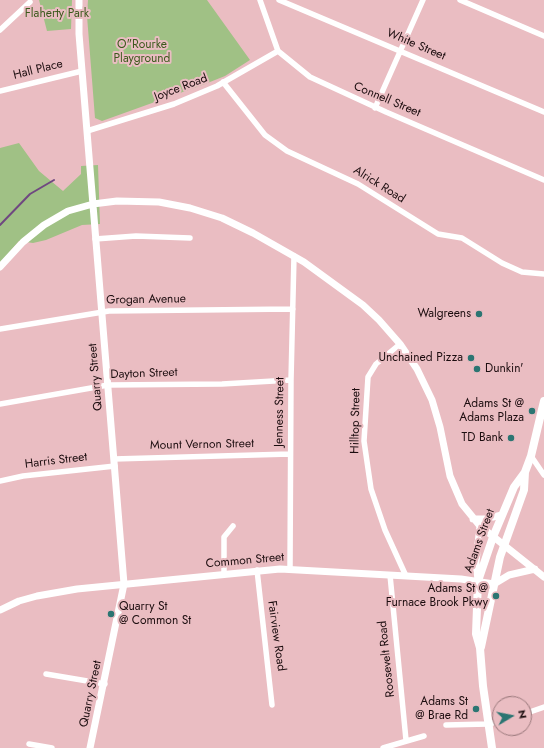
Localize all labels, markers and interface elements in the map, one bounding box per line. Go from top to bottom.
park label: Flaherty Park [25,7,89,21]
street label: White Street [384,26,448,64]
park label: O"Rourke Playground [114,38,170,66]
street label: Hall Place [12,57,64,83]
street label: Joyce Road [152,71,210,105]
street label: Connell Street [351,79,423,121]
street label: Alrick Road [350,163,408,207]
street label: Grogan Avenue [106,292,186,308]
place label: Walgreens [418,307,471,321]
marker: Walgreens [474,309,484,319]
street label: Quarry Street [86,343,106,411]
place label: Unchained Pizza [378,351,463,365]
marker: Unchained Pizza [466,353,476,363]
place label: Dunkin' [485,362,524,376]
marker: Dunkin' [472,364,482,374]
street label: Dayton Street [110,366,178,382]
street label: Jenness Street [272,377,288,447]
street label: Hilltop Street [348,388,364,454]
place label: Adams St @ Adams Plaza [459,397,524,425]
marker: Adams St @ Adams Plaza [527,406,537,416]
place label: TD Bank [462,431,503,445]
marker: TD Bank [506,433,516,443]
street label: Mount Vernon Street [150,437,254,453]
street label: Harris Street [24,450,88,472]
street label: Adams Street [462,507,498,575]
street label: Common Street [205,550,285,572]
place label: Adams St @ Furnace Brook Pkwy [386,582,488,610]
marker: Adams St @ Furnace Brook Pkwy [491,591,501,601]
place label: Quarry St @ Common St [119,600,191,628]
street label: Fairview Road [264,600,288,672]
marker: Quarry St @ Common St [106,609,116,619]
street label: Roosevelt Road [376,620,398,698]
street label: Quarry Street [77,659,105,729]
place label: Adams St @ Brae Rd [415,695,468,723]
north arrow [492,696,532,736]
marker: Adams St @ Brae Rd [471,704,481,714]
text: N [514,708,531,720]

